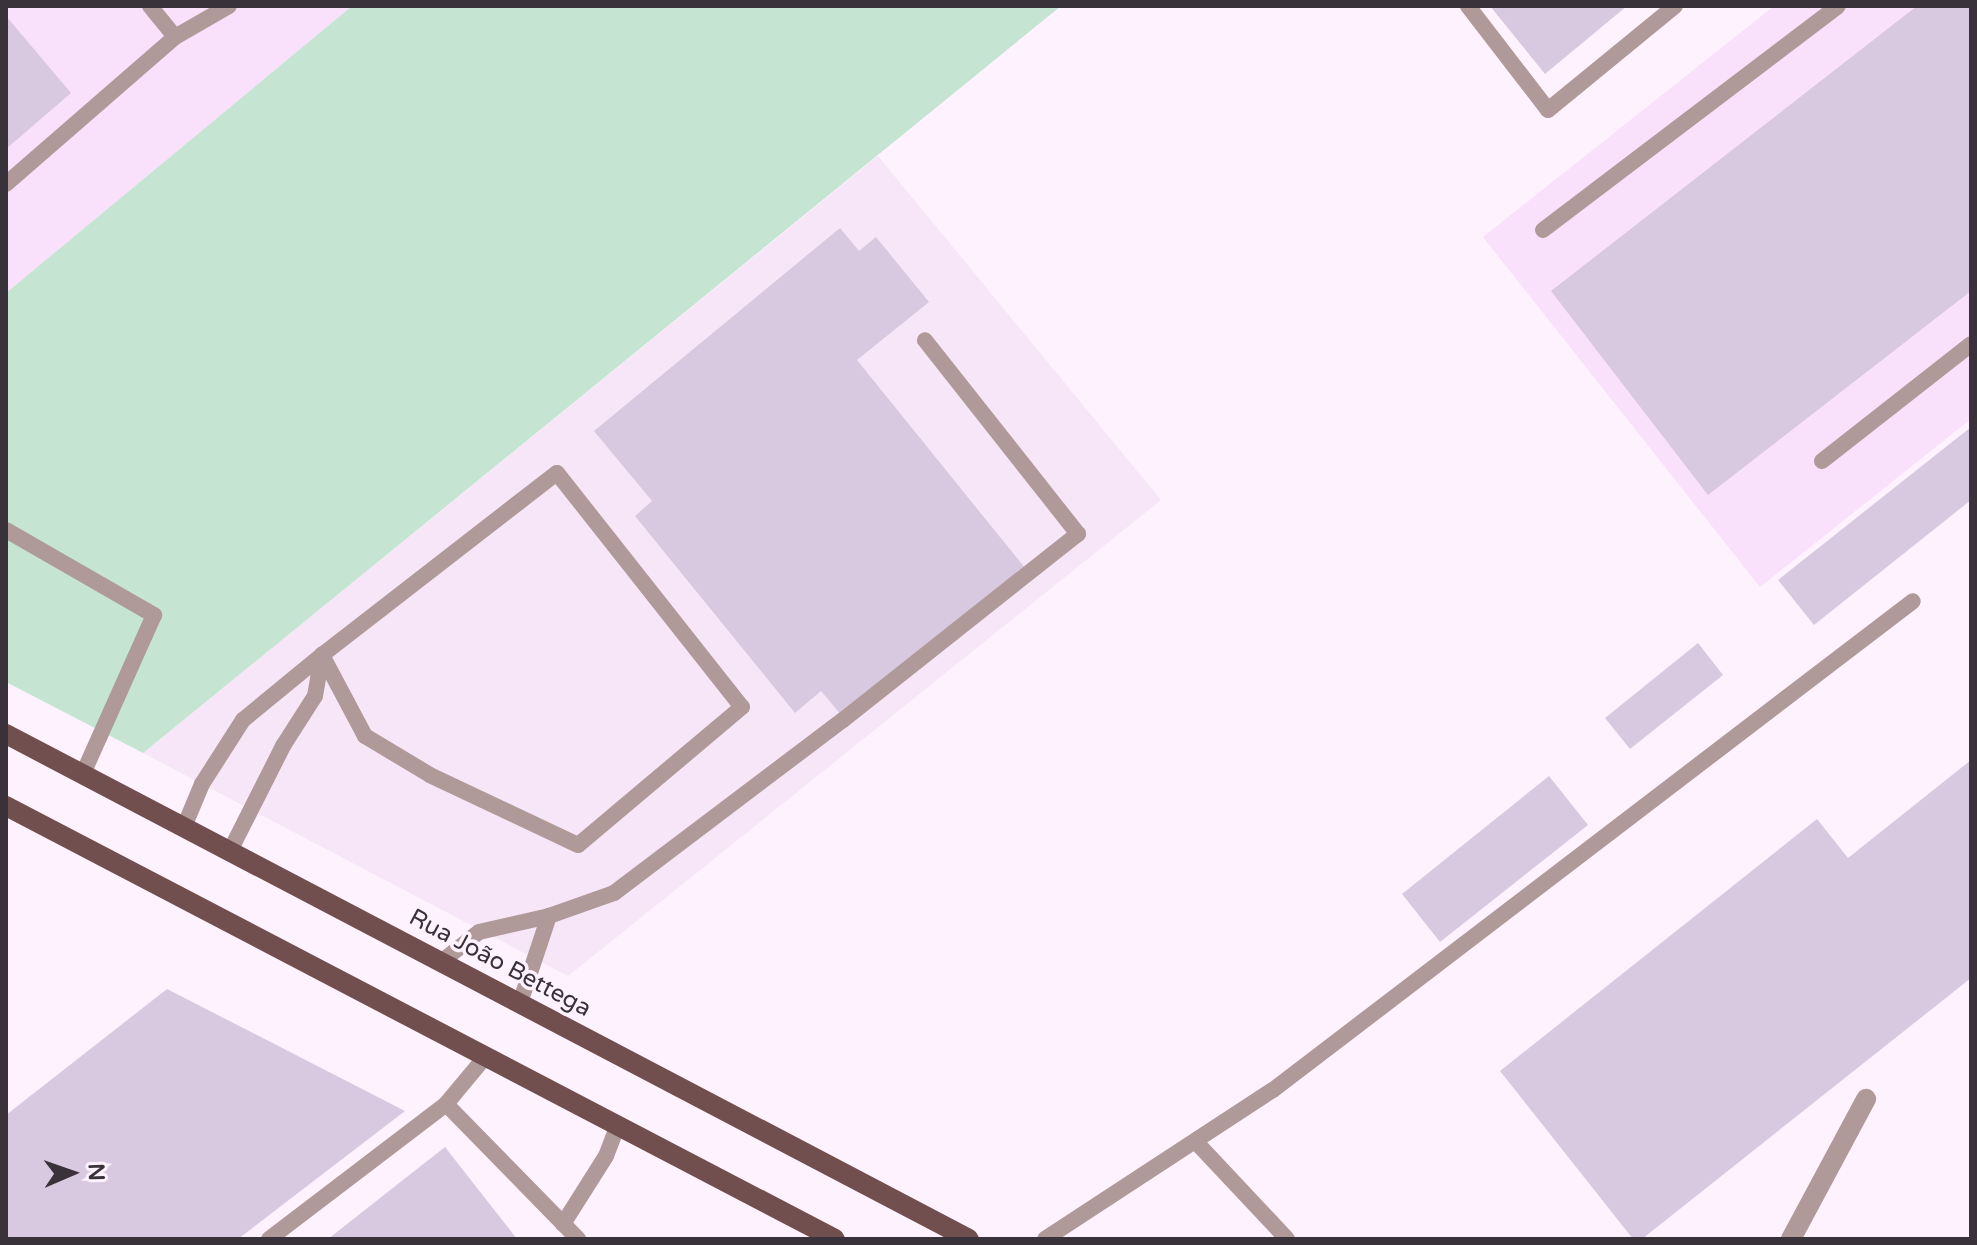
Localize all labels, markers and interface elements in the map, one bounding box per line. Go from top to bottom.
street label: Rua João Bettega [404,903,596,1023]
north arrow [32,1133,112,1213]
text: N [83,1163,109,1181]

